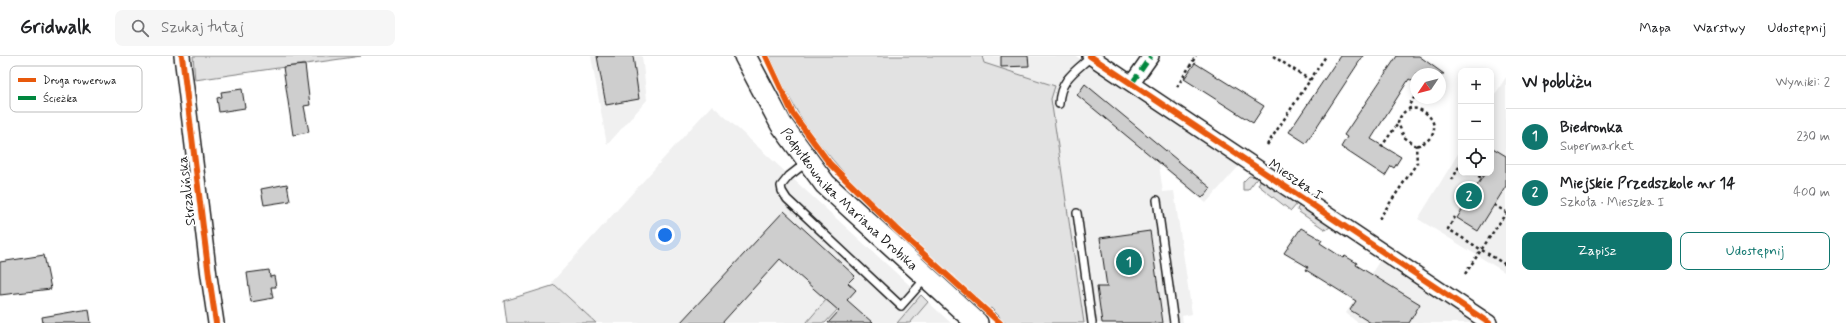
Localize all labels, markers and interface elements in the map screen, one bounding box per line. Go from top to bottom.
search box [115,10,395,46]
text: Gridwalk [20,15,91,40]
icon: search [129,17,151,39]
text: Szukaj tutaj [161,18,244,38]
text: Mapa [1639,19,1671,37]
text: Warstwy [1693,19,1745,37]
text: Udostępnij [1767,19,1826,37]
legend [10,66,142,112]
north arrow [1410,68,1446,104]
map controls [1458,68,1494,176]
button: + [1458,68,1494,104]
text: W pobliżu [1522,71,1591,93]
text: Droga rowerowa [43,74,117,88]
text: Wyniki: 2 [1776,74,1830,91]
text: Ścieżka [43,91,78,106]
button: − [1458,104,1494,140]
text: Biedronka [1560,118,1623,138]
street label: Podpułkownika Mariana Drobika [777,124,922,275]
text: 1 [1532,128,1538,145]
text: 230 m [1796,128,1830,145]
text: Supermarket [1560,138,1634,155]
button: locate [1458,140,1494,176]
street label: Strzalińska [174,155,200,227]
street label: Mieszka I [1265,155,1326,205]
text: Miejskie Przedszkole nr 14 [1560,174,1735,194]
pin: 2 [1456,181,1482,211]
text: 2 [1532,184,1538,201]
text: 400 m [1793,184,1830,201]
text: Szkoła · Mieszka I [1560,194,1664,211]
your location [655,225,675,245]
button: Zapisz [1522,232,1672,270]
button: Udostępnij [1680,232,1830,270]
pin: 1 [1116,247,1142,277]

